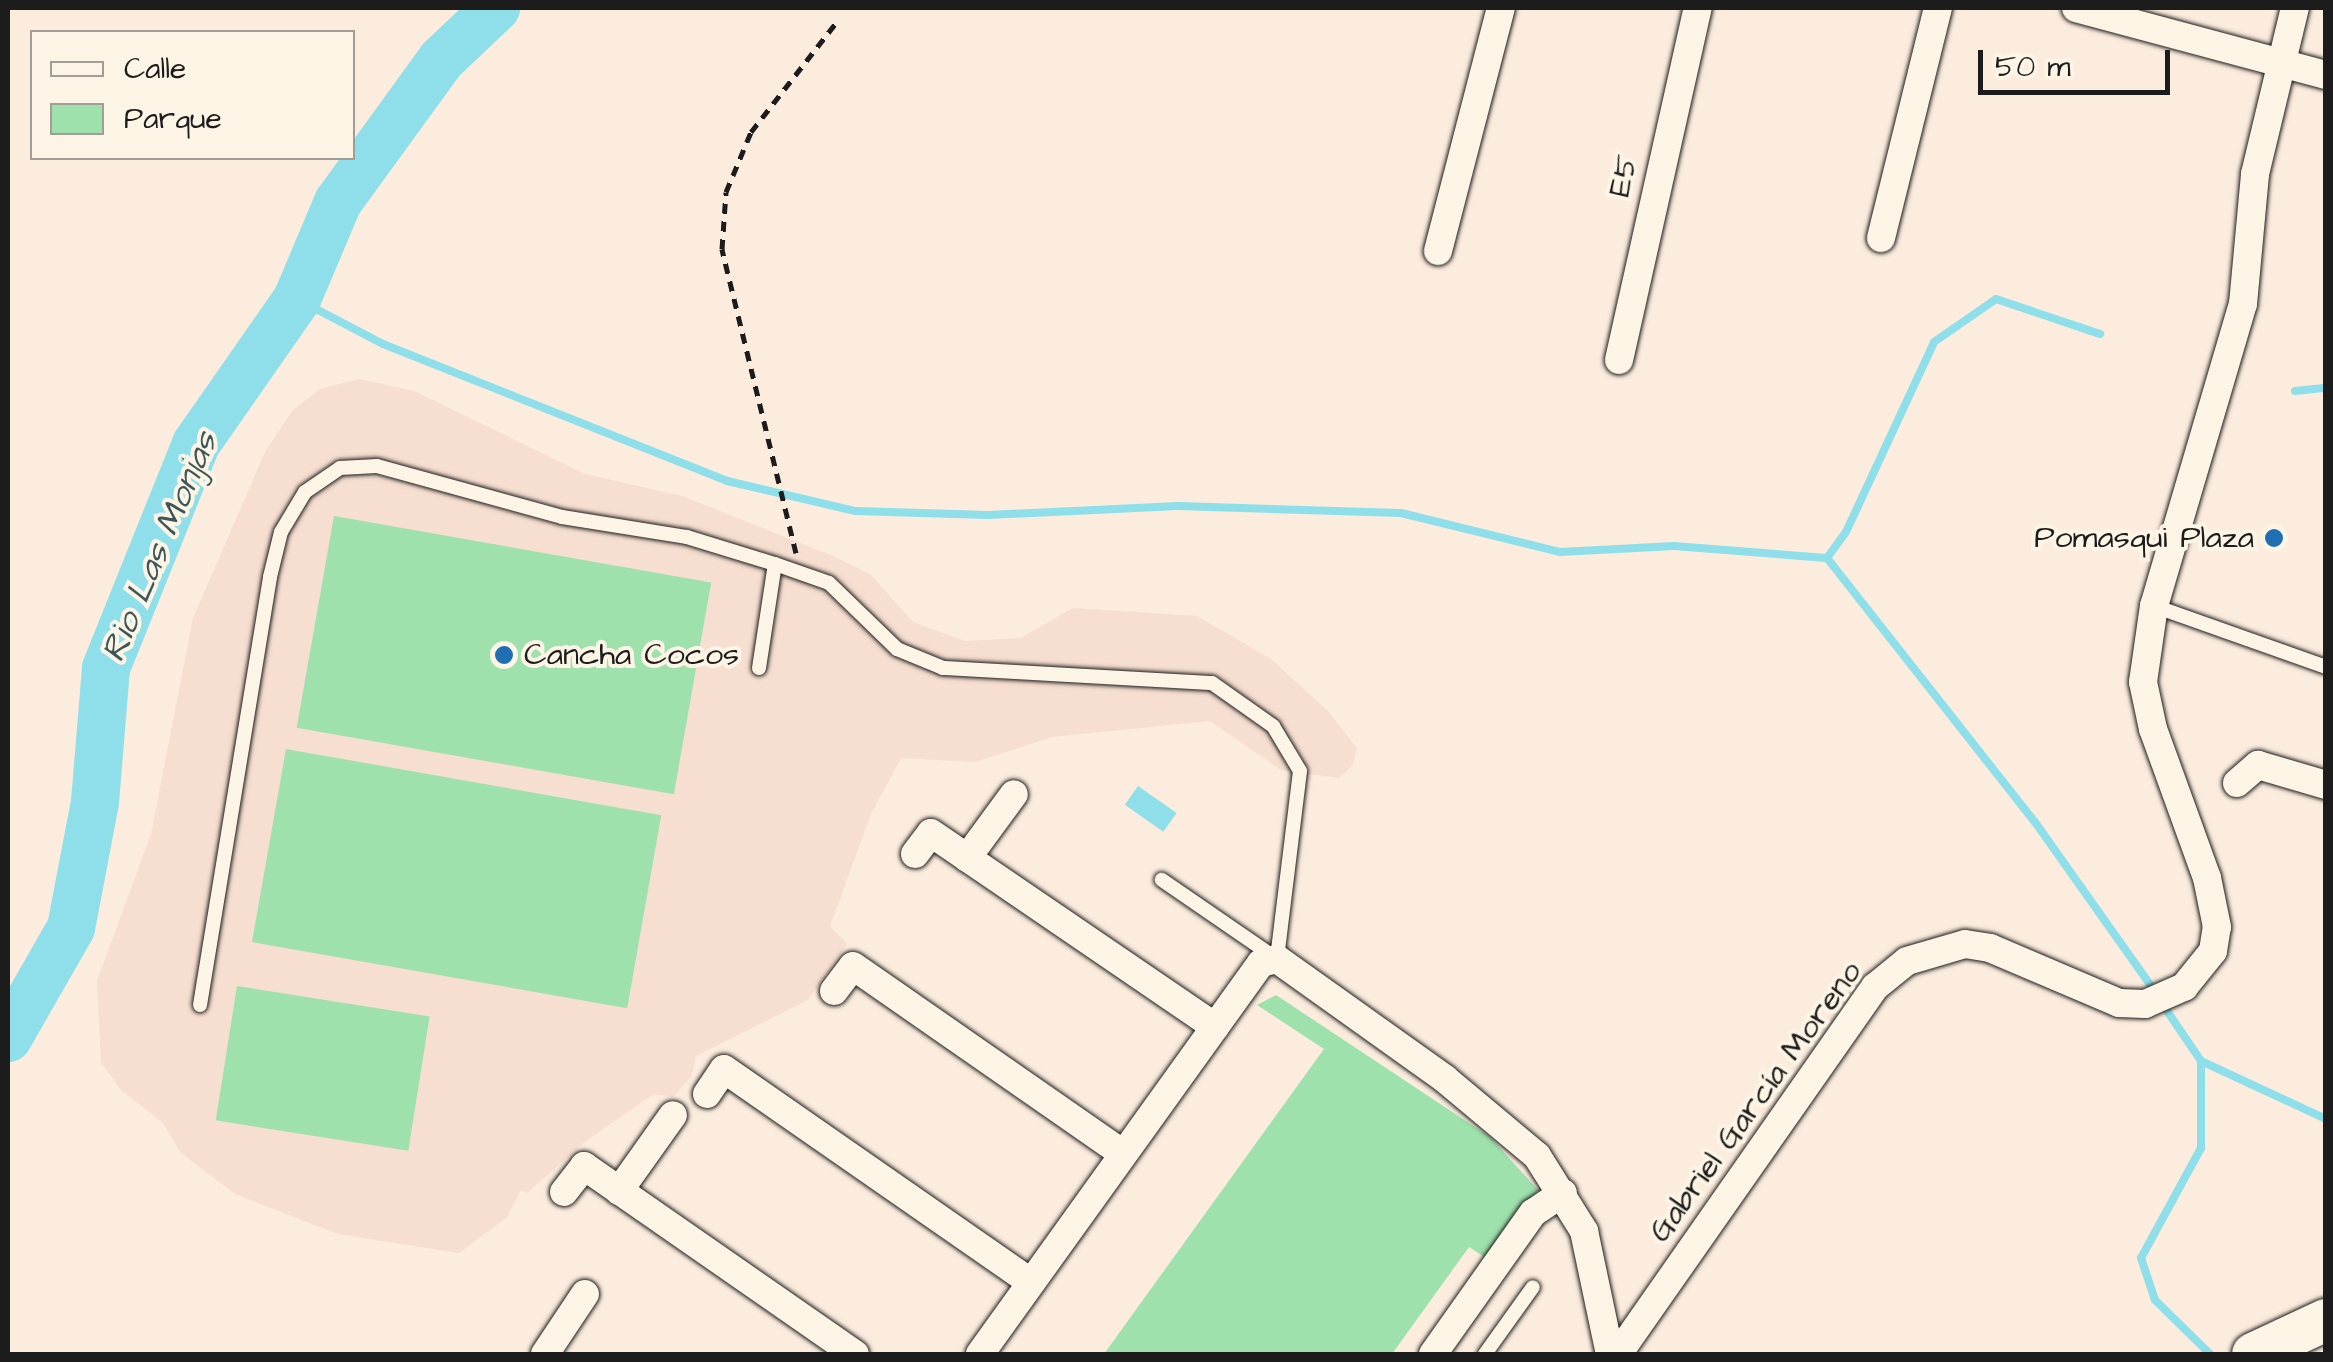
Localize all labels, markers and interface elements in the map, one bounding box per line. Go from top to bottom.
legend [30,30,355,160]
scale bar [1983,30,2176,92]
text: 50 m [1995,46,2071,88]
text: Calle [124,48,186,90]
text: Parque [124,98,222,140]
street label: E5 [1601,151,1647,201]
water label: Rio Las Monjas [93,426,227,668]
place label: Pomasqui Plaza [2034,519,2254,557]
marker: Pomasqui Plaza [2263,527,2285,549]
place label: Cancha Cocos [524,636,739,674]
marker: Cancha Cocos [493,644,515,666]
street label: Gabriel García Moreno [1641,954,1871,1250]

